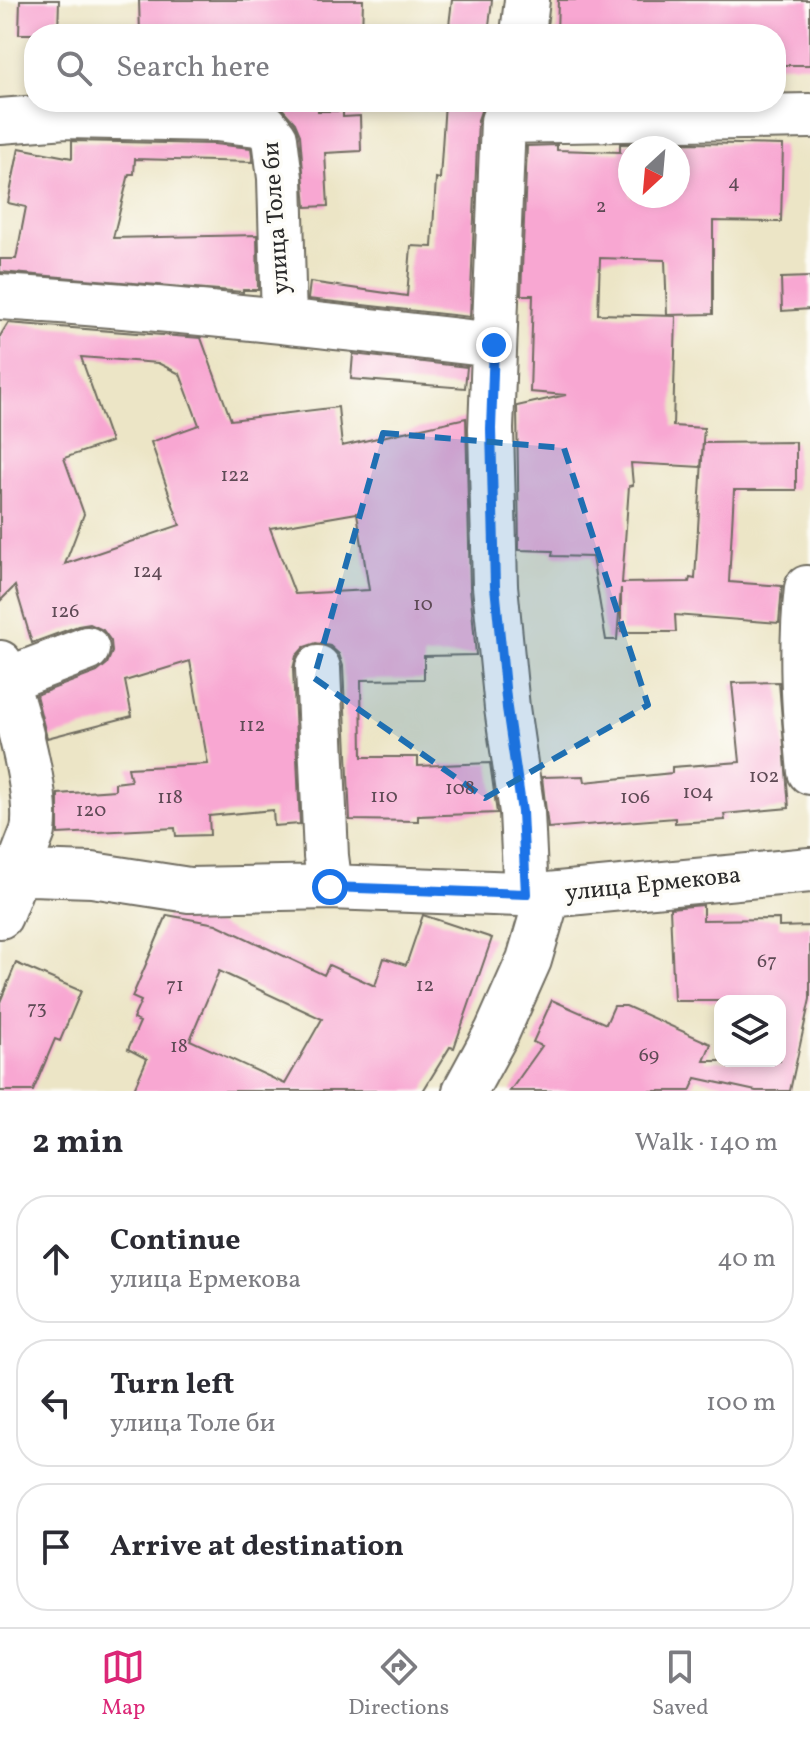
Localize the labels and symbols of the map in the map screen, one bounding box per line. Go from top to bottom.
north arrow [618,136,690,208]
street label: улица Толе би [255,141,299,295]
house number: 4 [728,169,740,197]
house number: 2 [596,193,606,221]
route end [476,327,512,363]
house number: 122 [220,462,250,490]
house number: 124 [133,558,163,586]
house number: 10 [413,591,433,619]
house number: 126 [51,598,79,626]
house number: 112 [239,712,265,740]
house number: 102 [749,763,779,791]
house number: 108 [445,775,475,803]
house number: 104 [682,779,714,807]
house number: 110 [370,783,398,811]
house number: 118 [157,784,183,812]
house number: 106 [620,784,650,812]
house number: 120 [76,797,106,825]
street label: улица Ермекова [563,859,743,911]
route start [312,869,348,905]
house number: 67 [757,948,777,976]
house number: 71 [166,972,184,1000]
house number: 12 [416,972,434,1000]
house number: 73 [27,995,47,1023]
house number: 18 [170,1033,188,1061]
house number: 69 [639,1042,659,1070]

